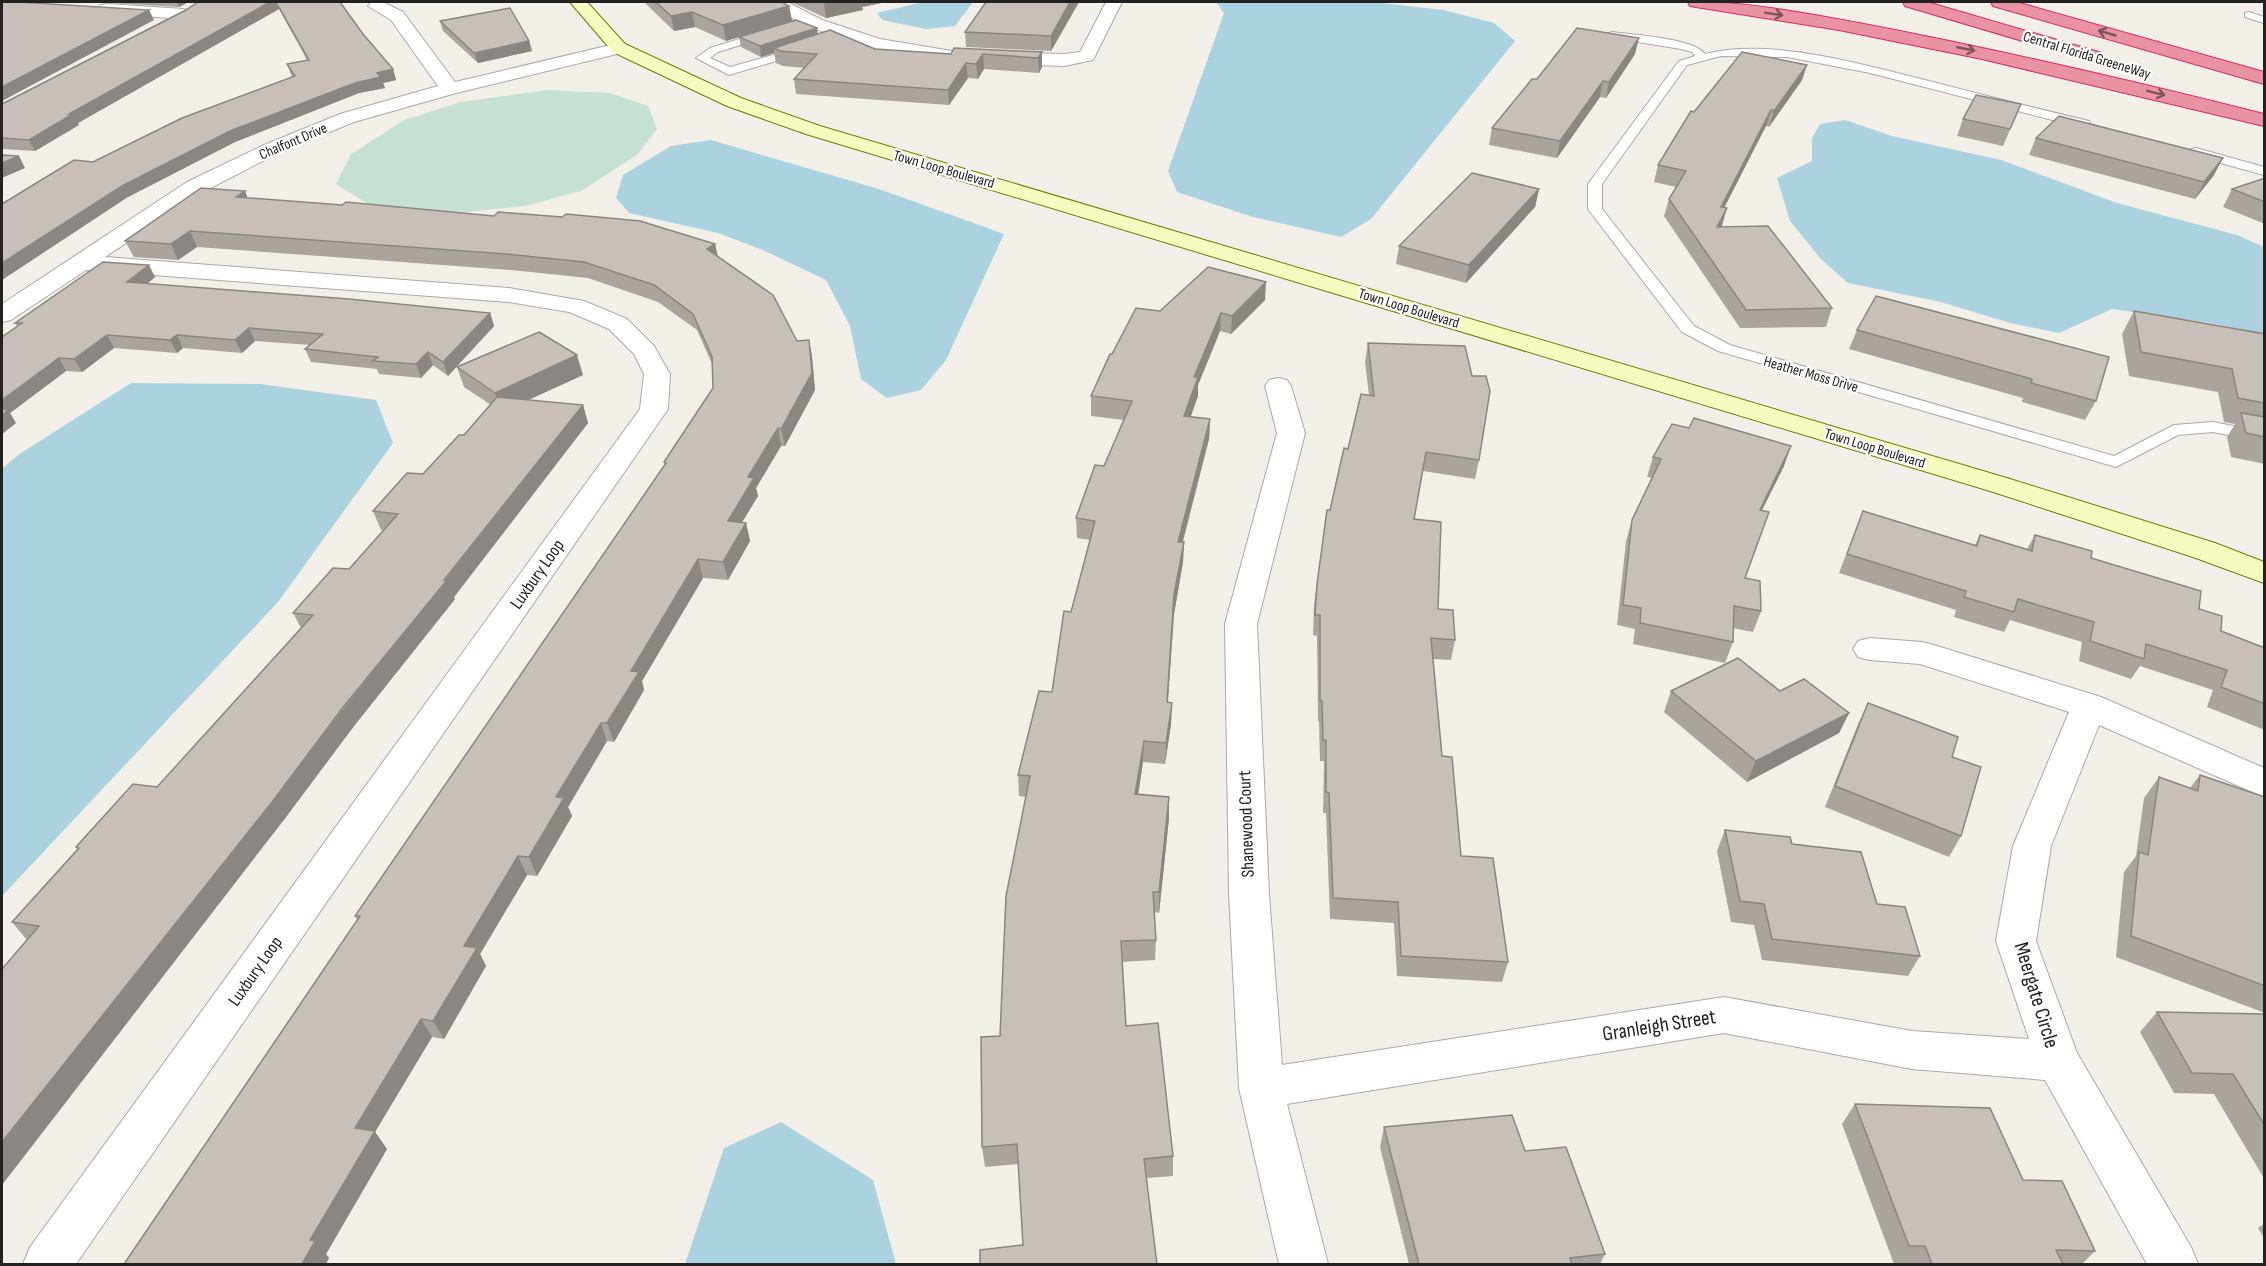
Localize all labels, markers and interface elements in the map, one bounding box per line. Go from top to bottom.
one-way arrow [1764,8,1784,19]
street label: Central Florida GreeneWay [2021,27,2153,84]
one-way arrow [2098,27,2117,38]
one-way arrow [1956,44,1975,55]
one-way arrow [2146,87,2165,99]
street label: Chalfont Drive [256,119,330,164]
street label: Town Loop Boulevard [891,146,997,193]
street label: Town Loop Boulevard [1356,284,1462,333]
street label: Heather Moss Drive [1761,352,1860,397]
street label: Town Loop Boulevard [1822,424,1928,473]
street label: Luxbury Loop [506,536,569,613]
street label: Shanewood Court [1234,770,1259,878]
street label: Luxbury Loop [224,933,287,1010]
street label: Meergate Circle [2009,939,2064,1051]
street label: Granleigh Street [1601,1004,1718,1047]

